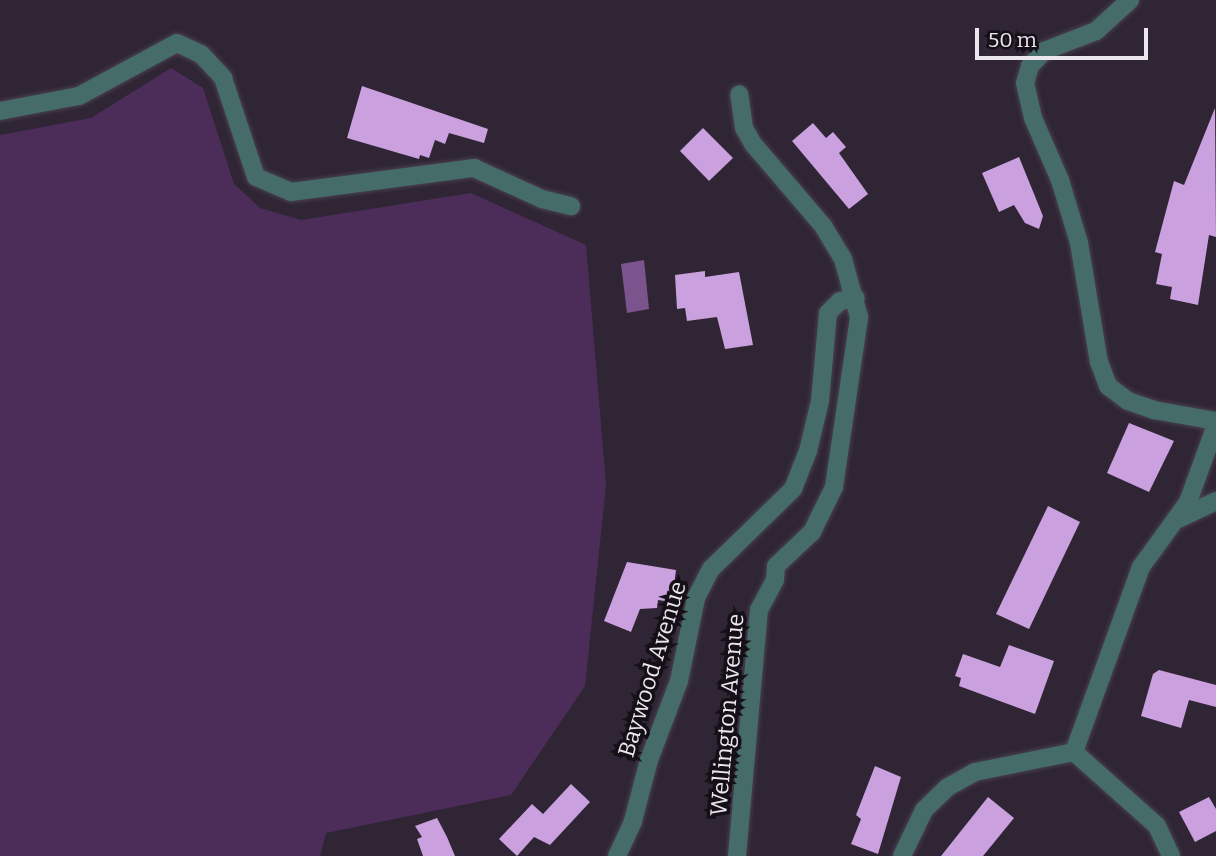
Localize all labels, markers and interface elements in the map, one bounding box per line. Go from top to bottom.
scale bar [978,14,1151,58]
text: 50 m [988,27,1037,53]
street label: Baywood Avenue [612,578,692,760]
street label: Wellington Avenue [704,613,750,817]

